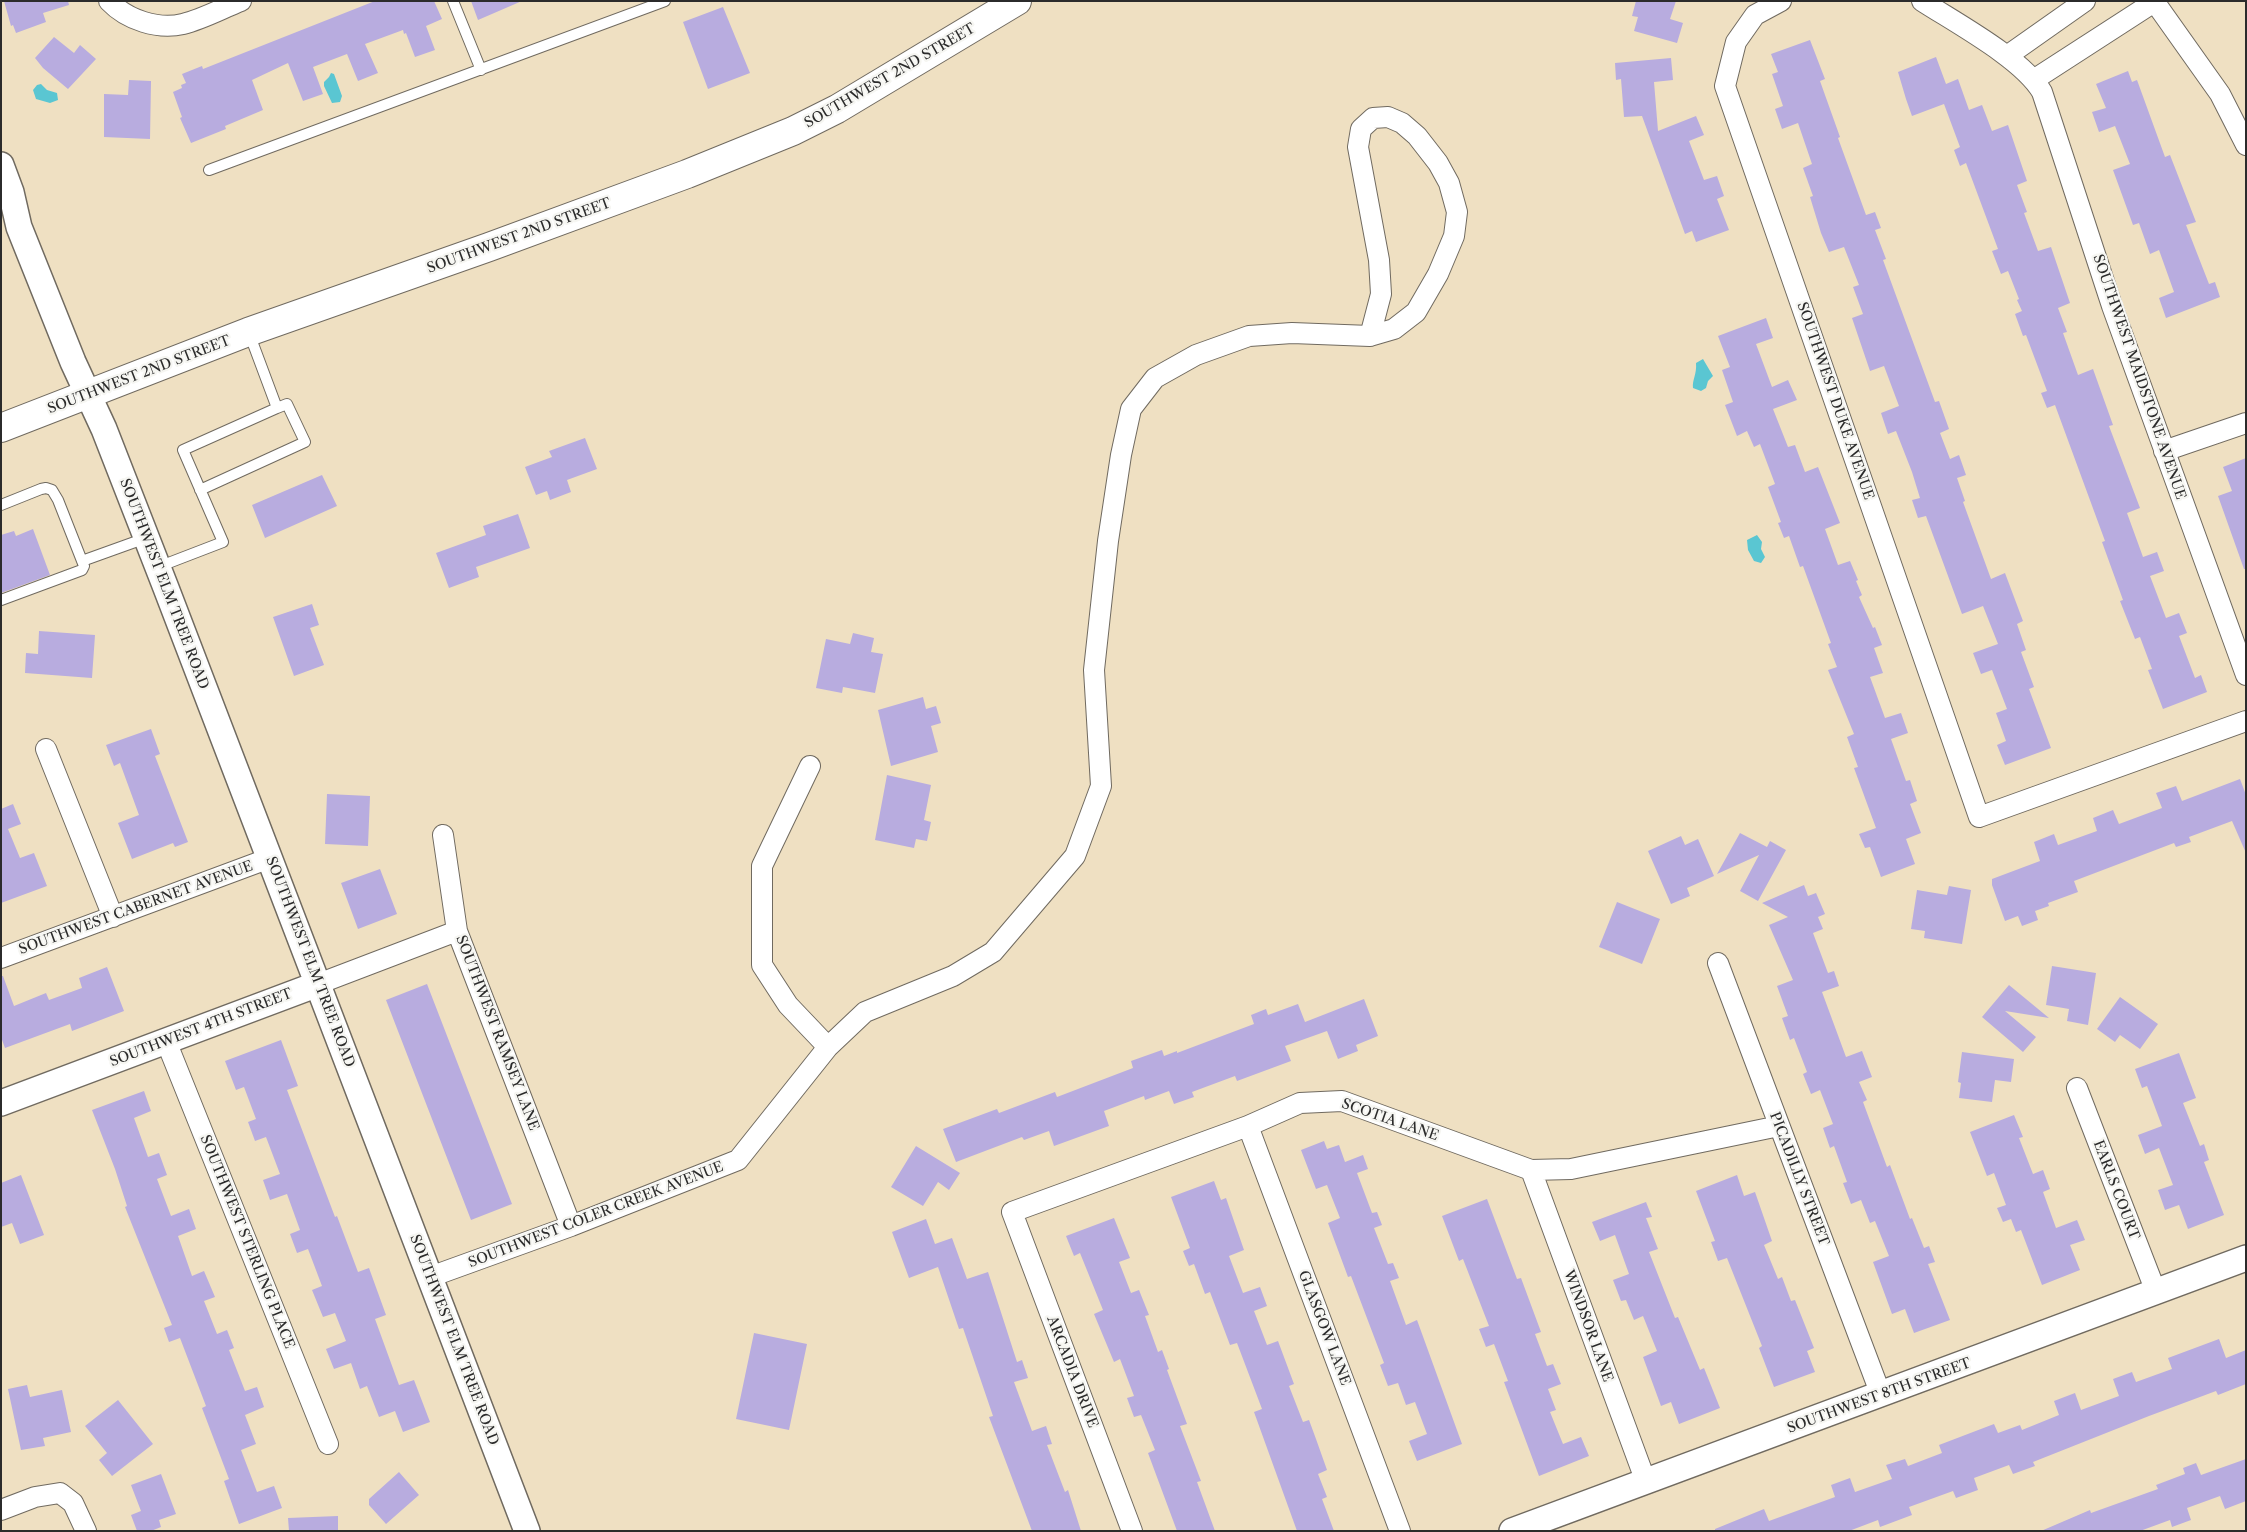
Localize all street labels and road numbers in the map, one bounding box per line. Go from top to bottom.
street label: SOUTHWEST 2ND STREET [802,20,978,132]
street label: SOUTHWEST 2ND STREET [425,195,613,277]
street label: SOUTHWEST MAIDSTONE AVENUE [2089,252,2189,502]
street label: SOUTHWEST DUKE AVENUE [1793,300,1877,502]
street label: SOUTHWEST 2ND STREET [45,332,233,418]
street label: SOUTHWEST ELM TREE ROAD [116,476,212,692]
street label: SOUTHWEST ELM TREE ROAD [262,854,358,1070]
street label: SOUTHWEST CABERNET AVENUE [17,858,255,958]
street label: SOUTHWEST RAMSEY LANE [452,933,542,1133]
street label: SOUTHWEST 4TH STREET [107,985,295,1071]
street label: SCOTIA LANE [1339,1096,1441,1144]
street label: PICADILLY STREET [1766,1110,1832,1248]
street label: SOUTHWEST STERLING PLACE [196,1133,298,1351]
street label: EARLS COURT [2089,1138,2143,1242]
street label: SOUTHWEST COLER CREEK AVENUE [466,1158,726,1272]
street label: SOUTHWEST ELM TREE ROAD [406,1232,502,1448]
street label: GLASGOW LANE [1294,1268,1354,1388]
street label: WINDSOR LANE [1560,1268,1616,1384]
street label: ARCADIA DRIVE [1043,1314,1101,1430]
street label: SOUTHWEST 8TH STREET [1785,1355,1973,1437]

